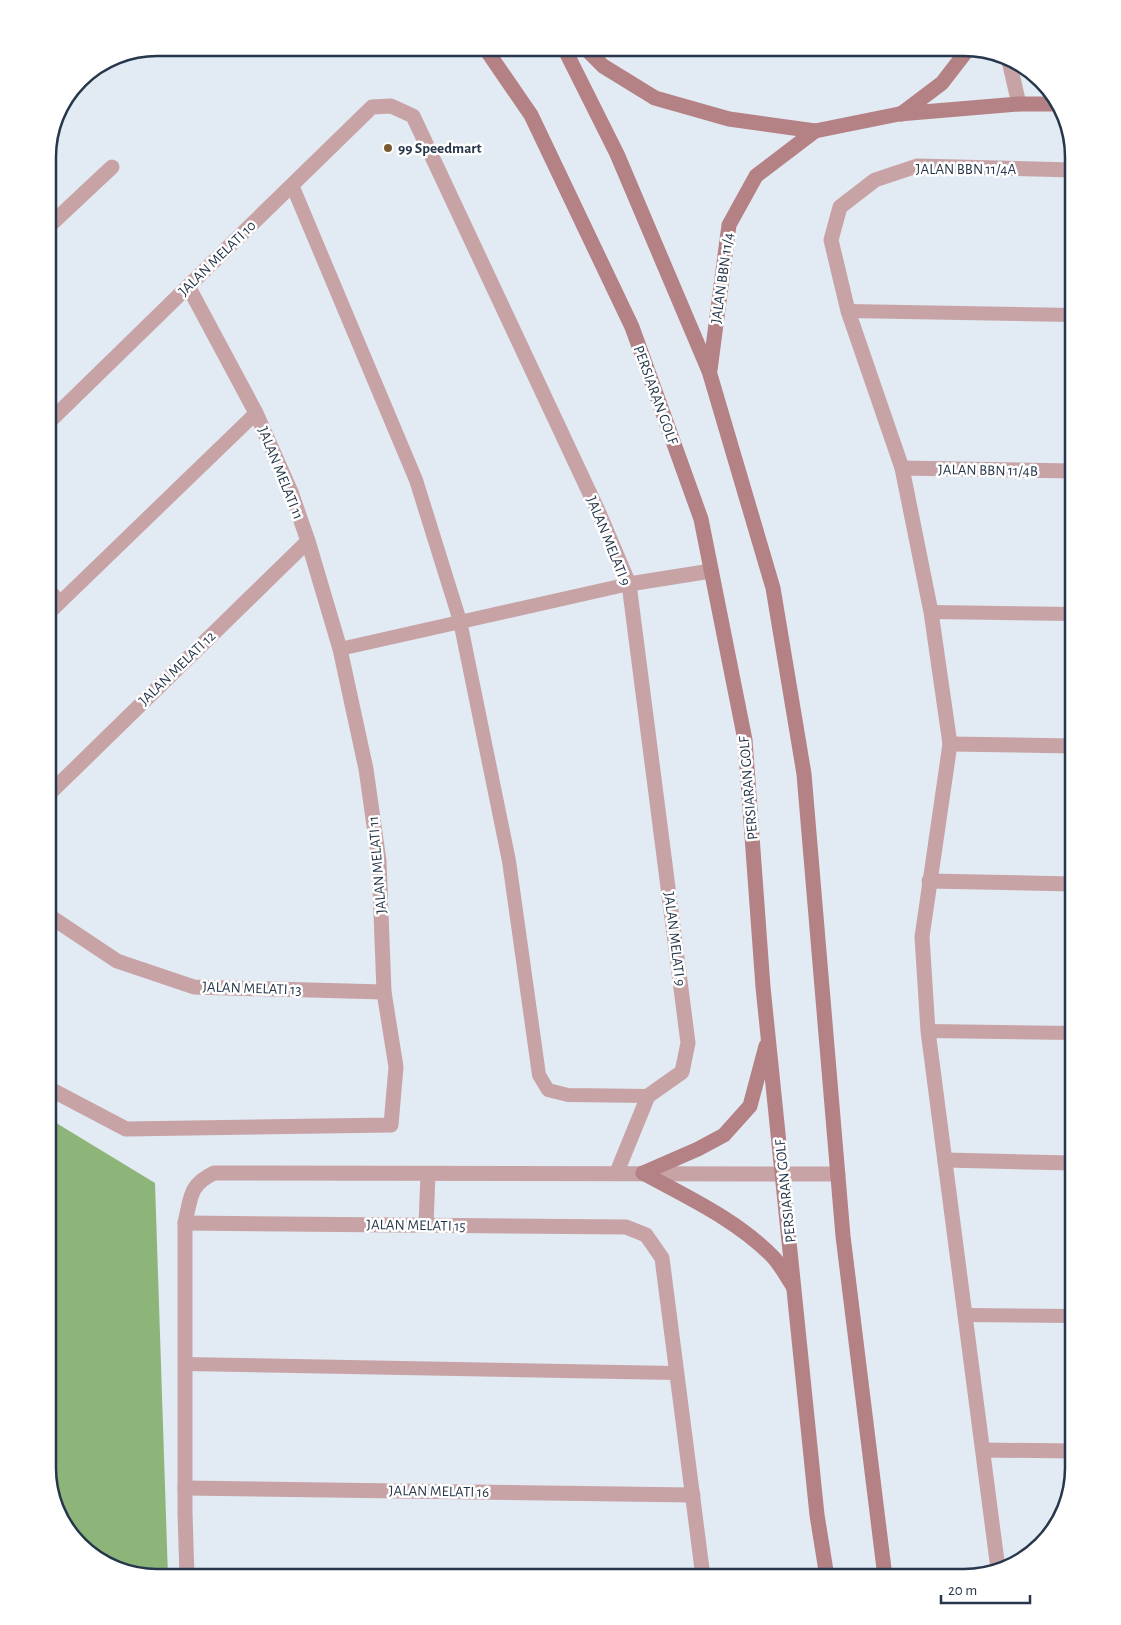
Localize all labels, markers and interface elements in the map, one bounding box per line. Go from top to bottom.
place label: 99 Speedmart [398,141,482,156]
marker: 99 Speedmart [382,142,394,154]
street label: JALAN BBN 11/4A [916,162,1016,177]
street label: JALAN MELATI 10 [176,218,259,299]
street label: JALAN BBN 11/4 [709,232,736,324]
street label: PERSIARAN GOLF [631,344,681,447]
street label: JALAN MELATI 11 [255,425,306,522]
street label: JALAN BBN 11/4B [938,462,1038,479]
street label: JALAN MELATI 9 [584,494,633,588]
street label: JALAN MELATI 12 [136,628,219,708]
street label: PERSIARAN GOLF [736,735,761,840]
street label: JALAN MELATI 11 [366,815,389,915]
street label: JALAN MELATI 9 [661,891,688,987]
street label: JALAN MELATI 13 [202,979,302,998]
street label: PERSIARAN GOLF [773,1138,798,1244]
street label: JALAN MELATI 15 [366,1217,466,1234]
street label: JALAN MELATI 16 [389,1483,489,1500]
scale bar [941,1572,1030,1604]
text: 20 m [948,1583,977,1598]

